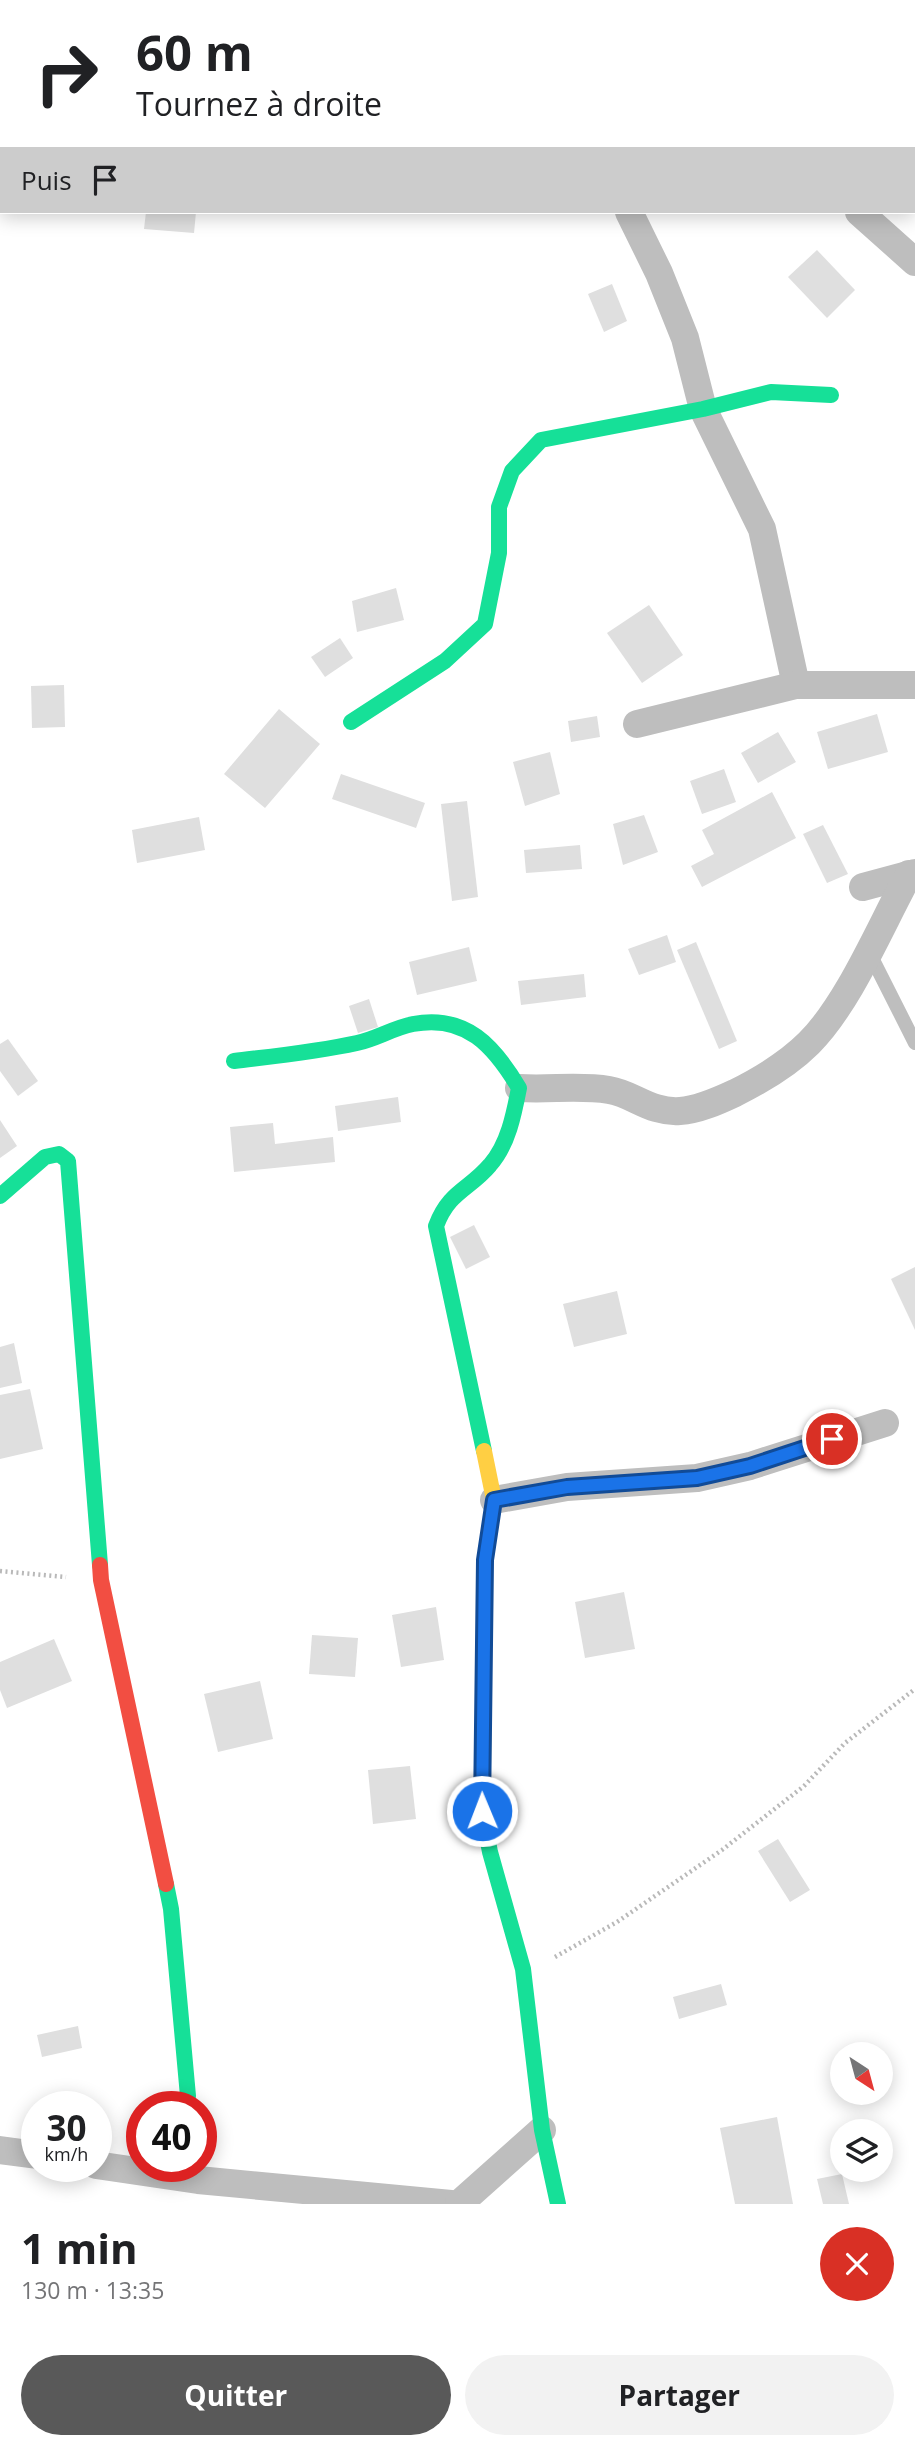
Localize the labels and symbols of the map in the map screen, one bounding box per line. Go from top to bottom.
pin [802,1409,862,1469]
position arrow [445,1774,519,1848]
north arrow [830,2042,892,2105]
speed limit sign: 40 [126,2091,217,2182]

